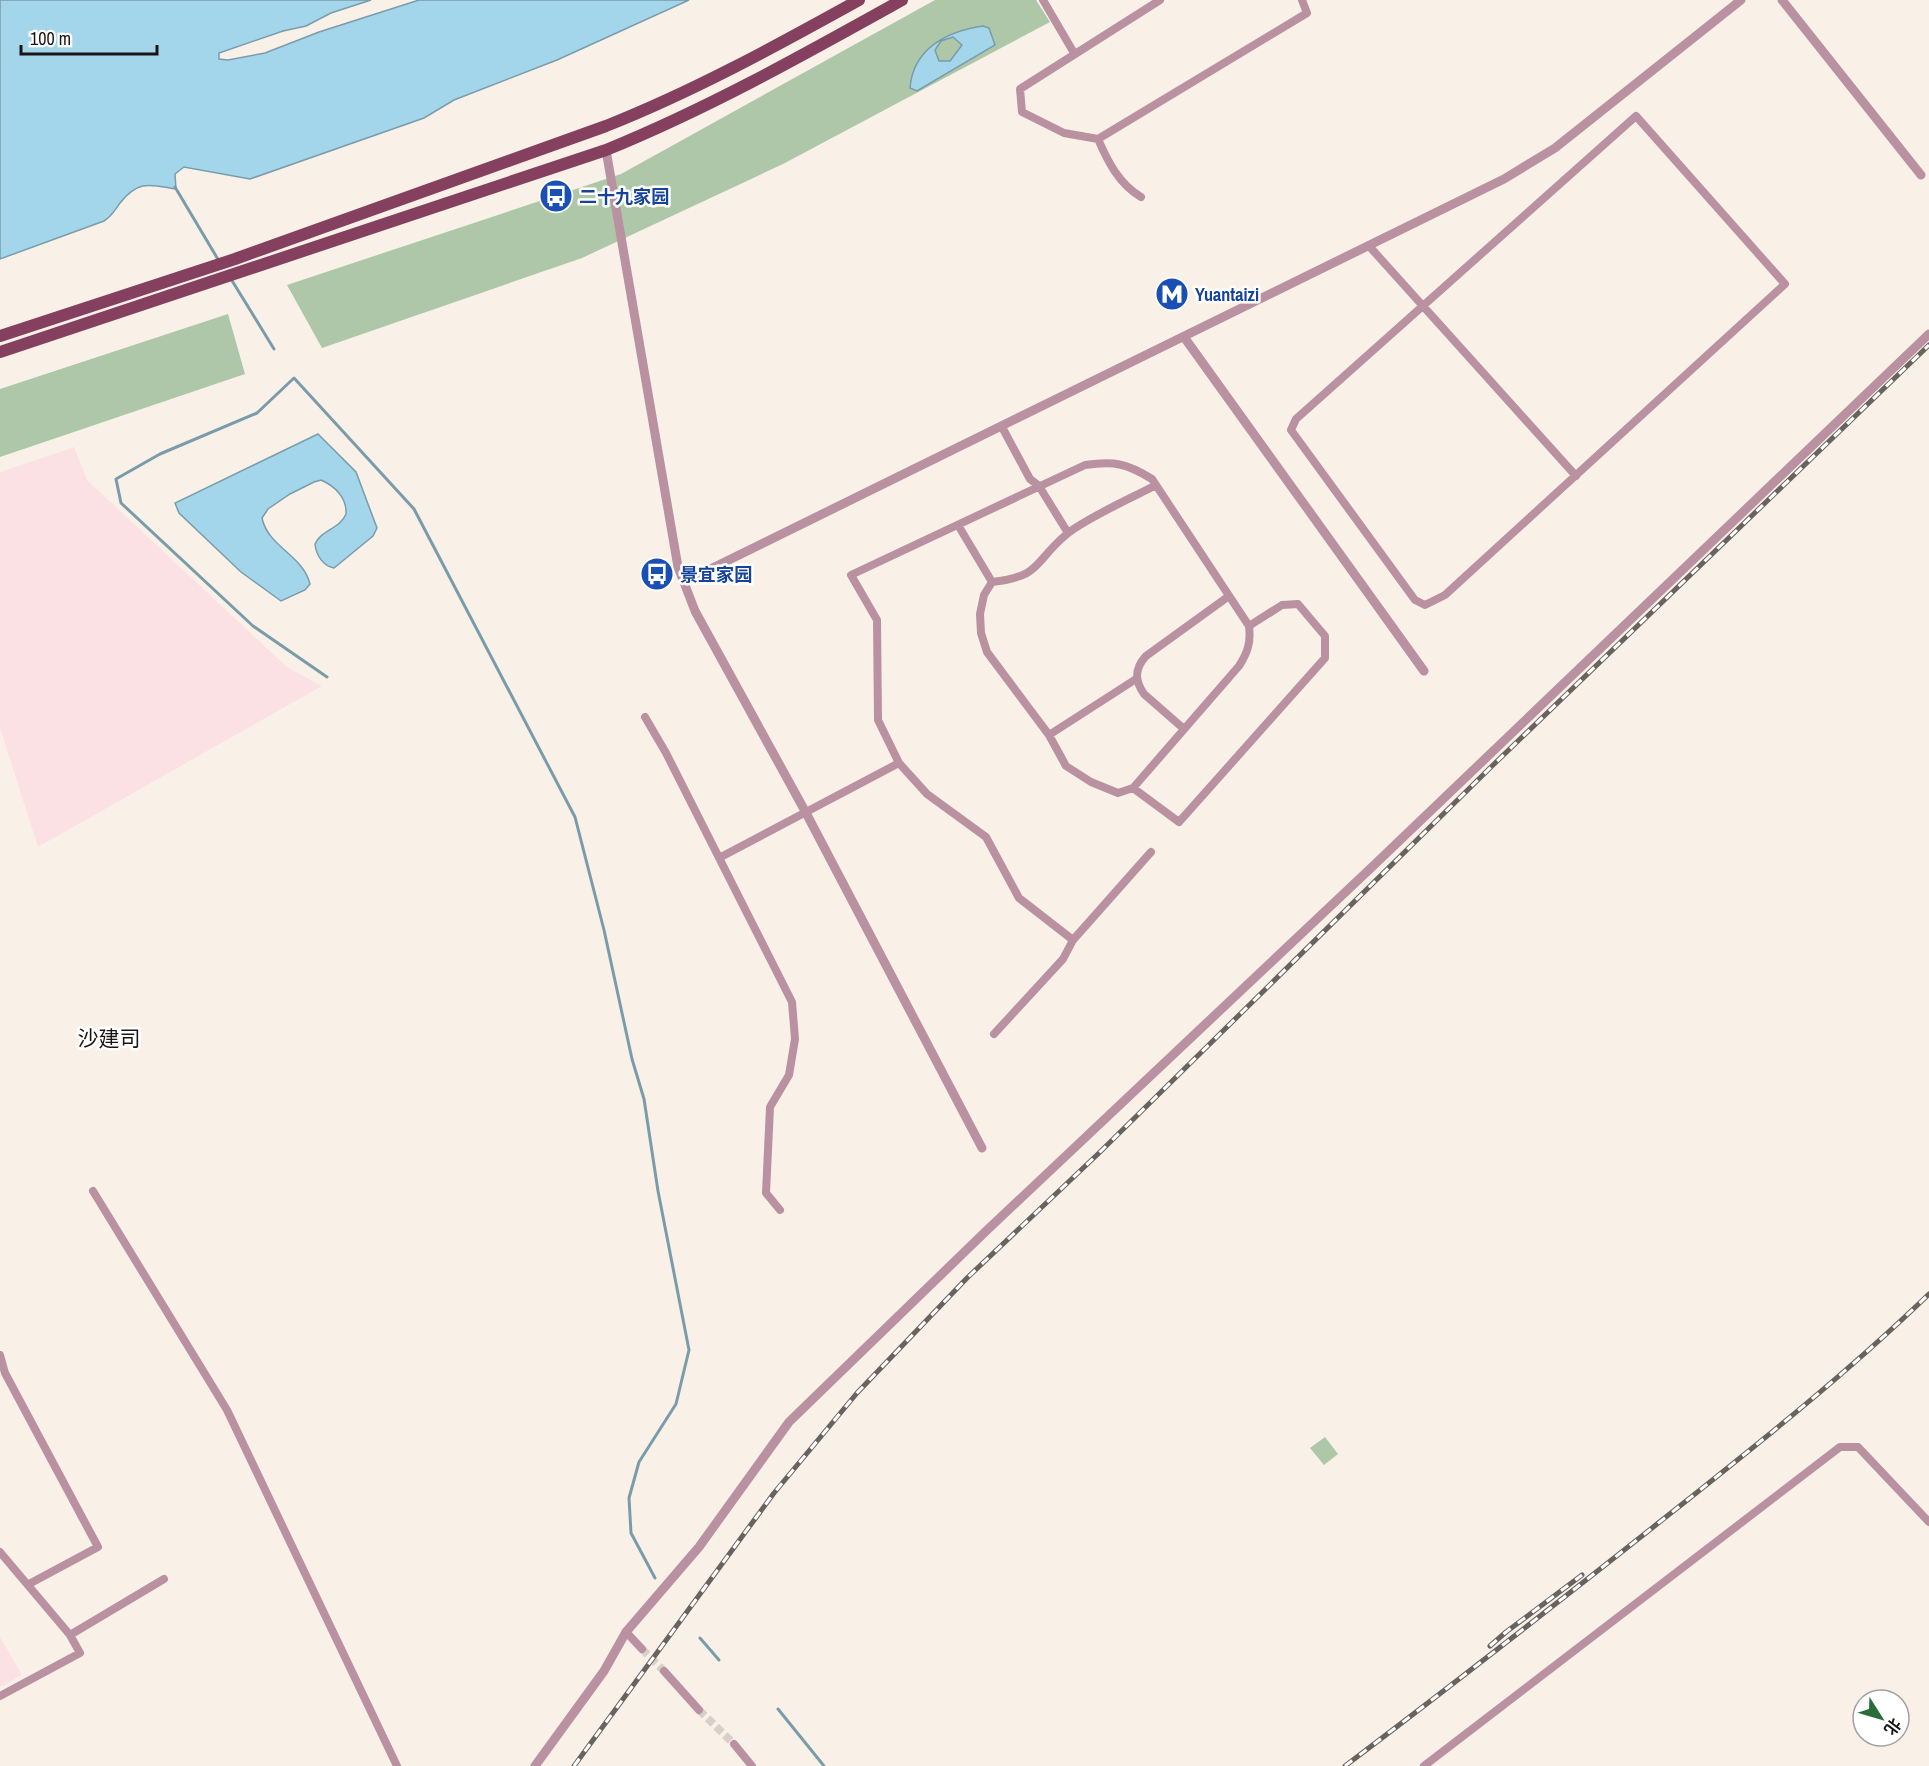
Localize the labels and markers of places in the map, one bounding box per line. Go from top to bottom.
bus stop icon: 二十九家园 [538,178,574,214]
place label: 二十九家园 [579,184,669,209]
metro station icon: Yuantaizi [1154,276,1190,312]
place label: Yuantaizi [1195,282,1259,307]
bus stop icon: 景宜家园 [639,556,675,592]
place label: 景宜家园 [680,562,752,587]

